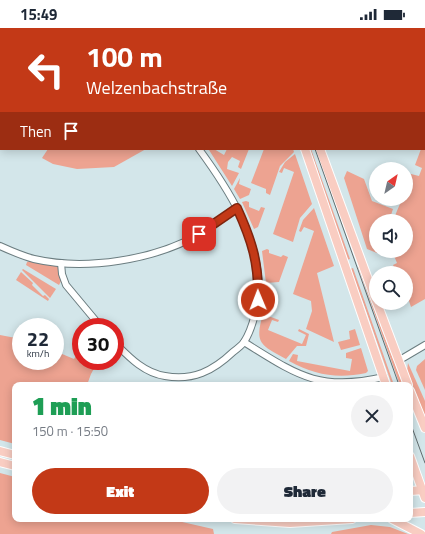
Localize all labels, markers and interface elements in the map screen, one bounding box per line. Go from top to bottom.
text: 15:49 [20,3,57,26]
text: 100 m [86,35,163,78]
icon: left [20,44,72,96]
text: Welzenbachstraße [86,74,227,101]
text: Then [20,120,52,143]
icon: arrive [60,120,82,142]
north arrow [369,162,413,206]
map controls [369,162,413,310]
button: sound [369,214,413,258]
pin [182,217,216,251]
icon: arrive [188,223,210,245]
button: search [369,266,413,310]
position arrow [237,279,279,321]
speed limit sign: 30 [72,318,124,370]
text: 22 [27,323,49,354]
text: km/h [27,346,49,361]
text: 1 min [32,388,92,424]
button: close [351,395,393,437]
text: 150 m · 15:50 [32,421,108,441]
button: Exit [32,468,209,514]
button: Share [217,468,393,514]

